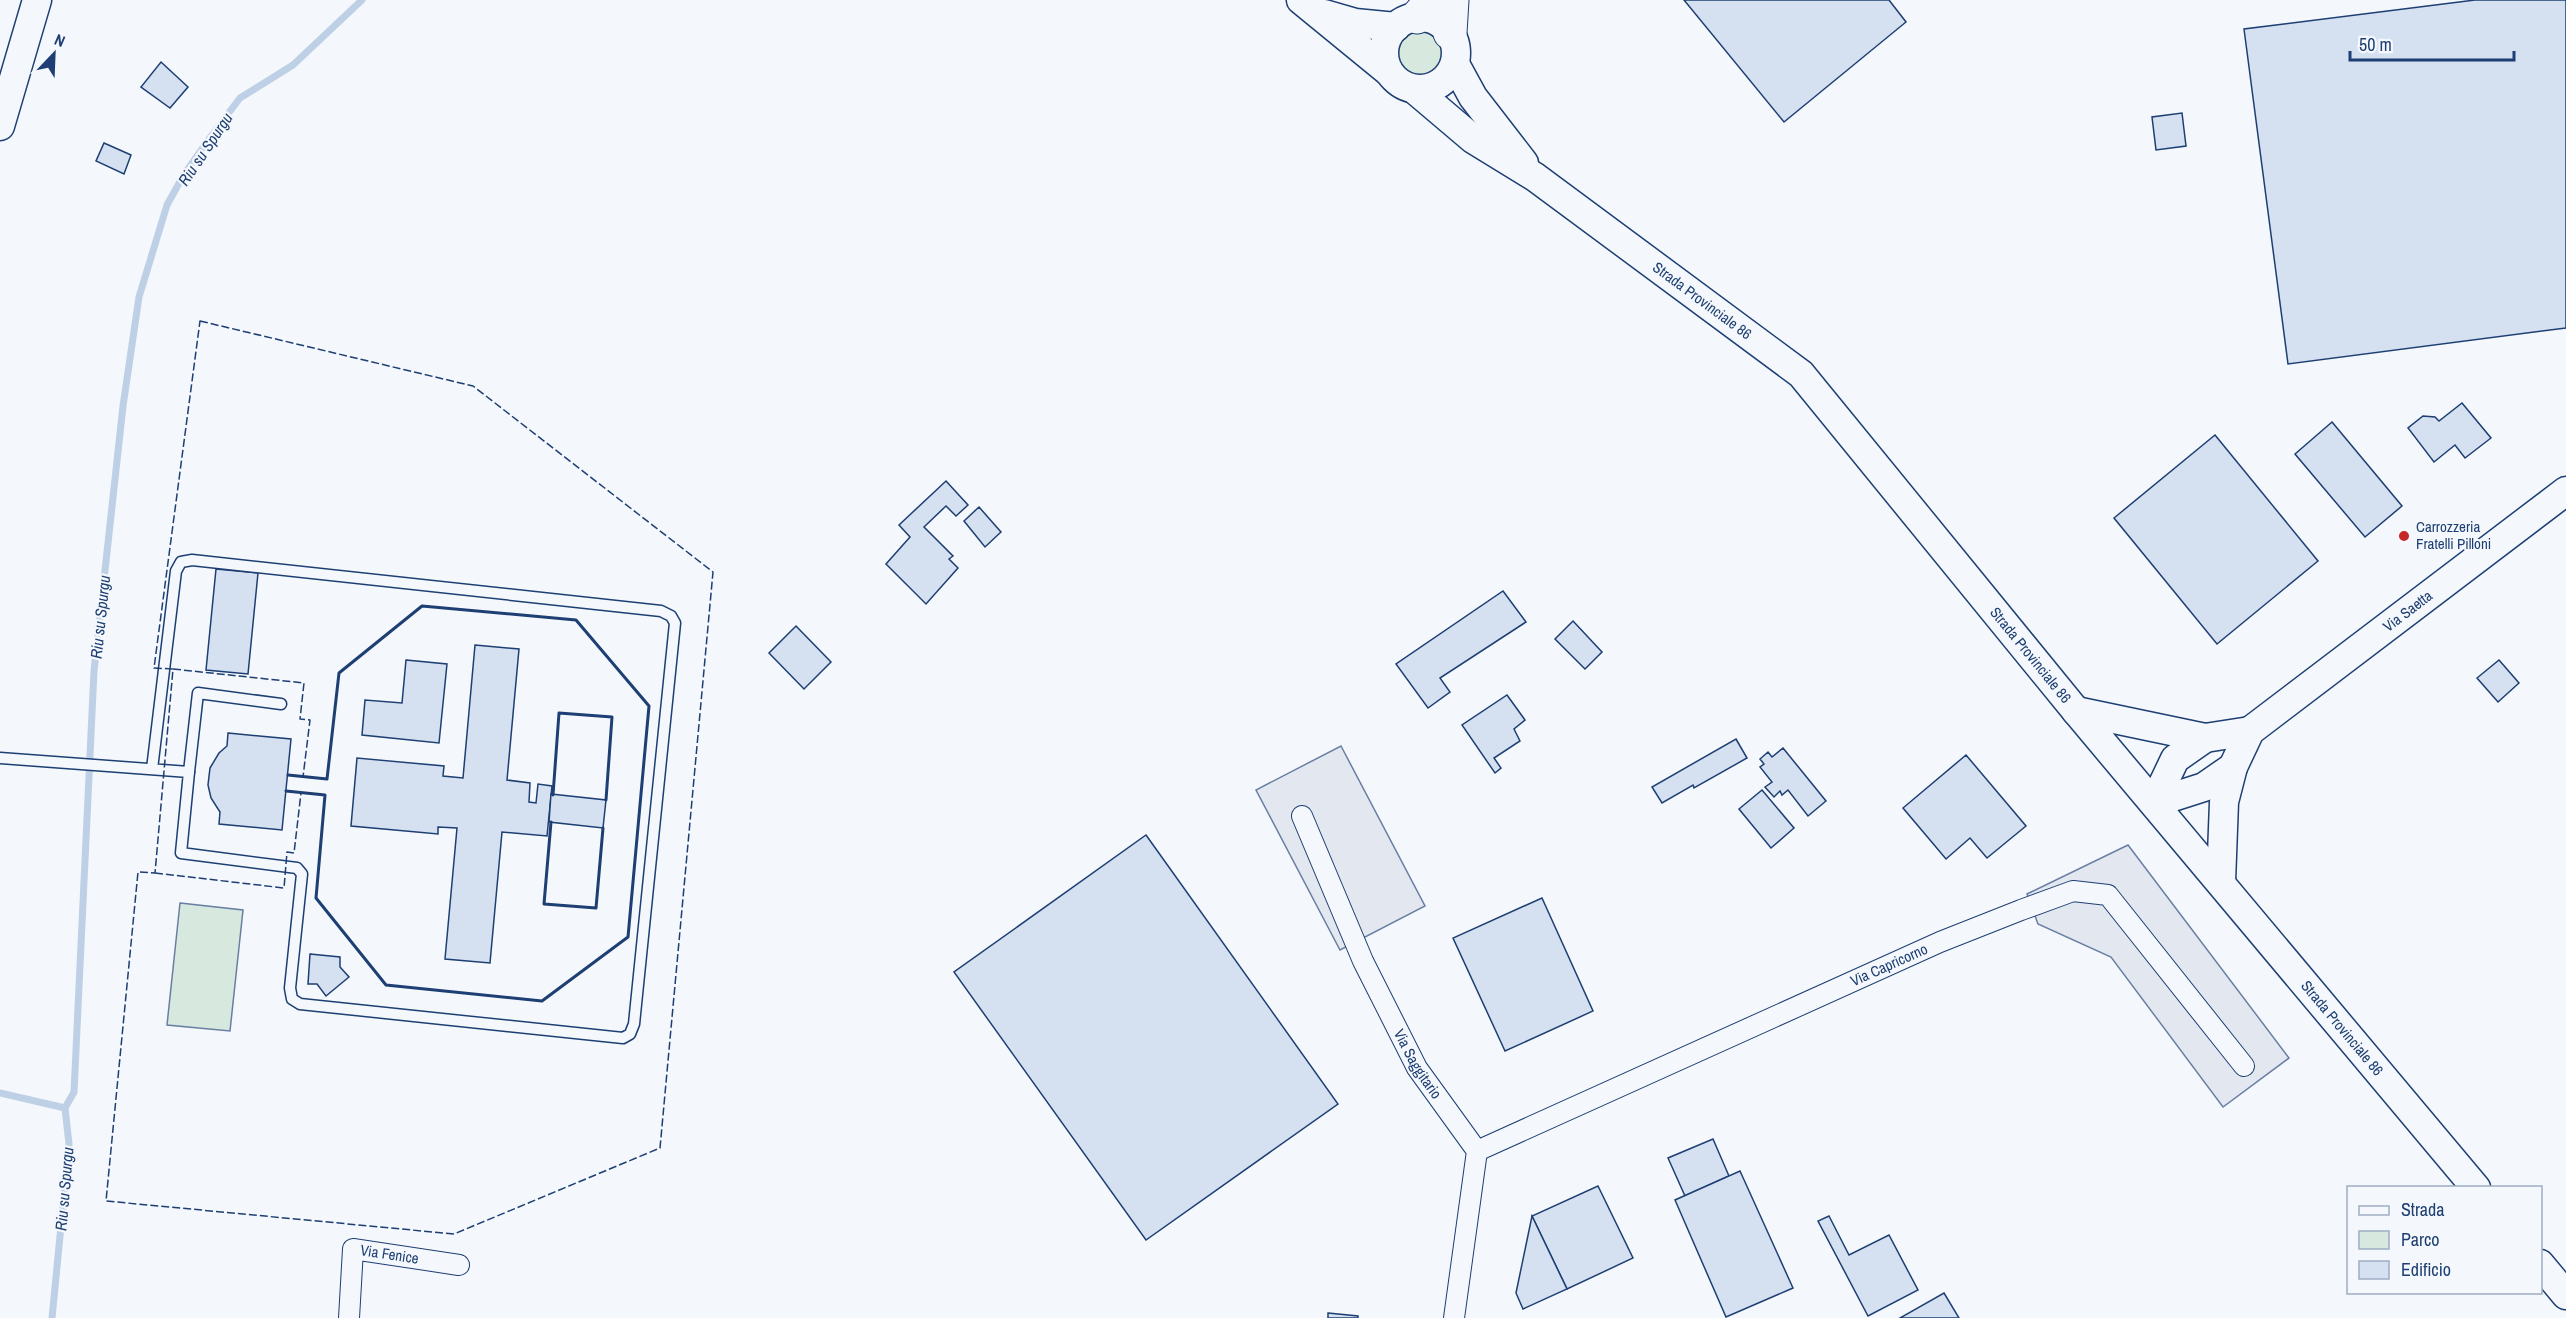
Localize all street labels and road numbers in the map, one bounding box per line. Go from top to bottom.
street label: Strada Provinciale 86 [1649,257,1756,344]
street label: Via Saetta [2378,585,2437,637]
street label: Strada Provinciale 86 [1985,602,2077,708]
street label: Via Capricorno [1847,938,1931,991]
street label: Strada Provinciale 86 [2296,976,2389,1080]
street label: Via Saggitario [1389,1025,1447,1103]
street label: Via Fenice [359,1239,420,1269]

